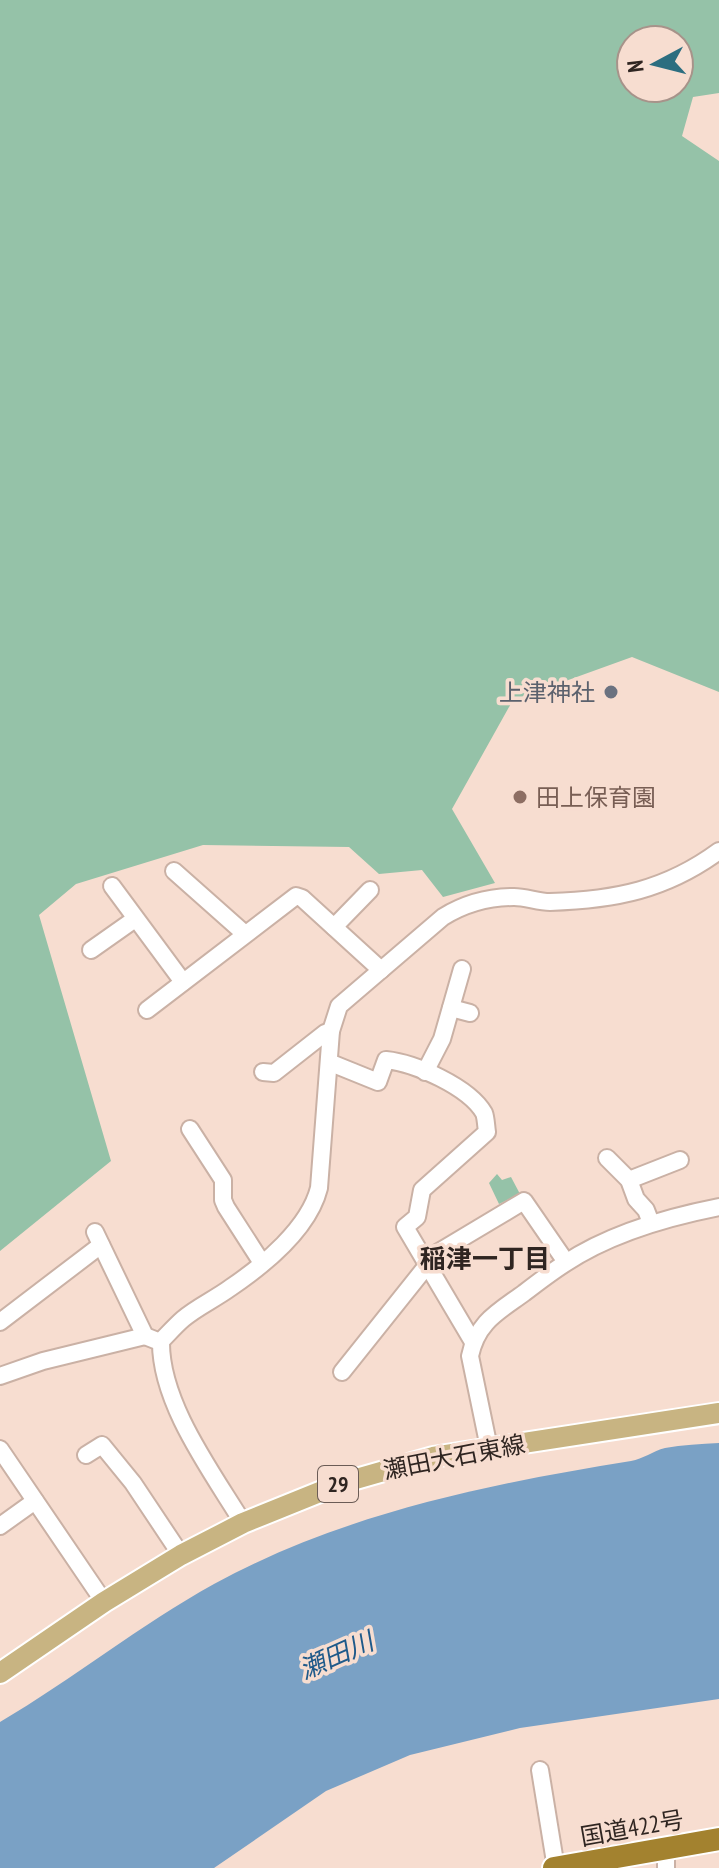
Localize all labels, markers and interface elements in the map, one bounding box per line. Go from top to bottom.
north arrow [615,24,695,104]
text: N [621,59,650,74]
place label: 上津神社 [499,677,595,708]
marker: 上津神社 [602,683,620,701]
place label: 田上保育園 [536,782,656,813]
marker: 田上保育園 [511,788,529,806]
district label: 稲津一丁目 [420,1242,550,1275]
street label: 瀬田大石東線 [380,1428,528,1486]
road number: 29 [318,1466,358,1502]
water label: 瀬田川 [294,1623,381,1686]
street label: 国道422号 [578,1804,686,1852]

